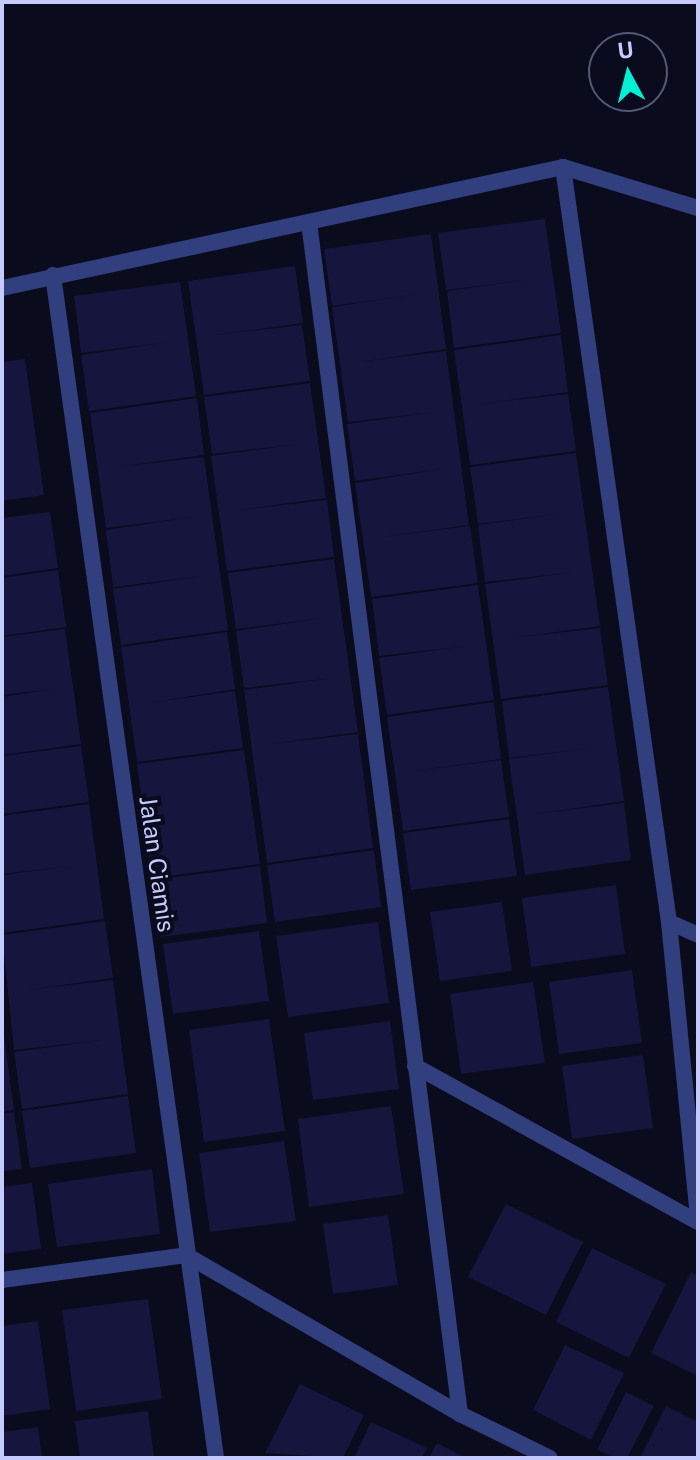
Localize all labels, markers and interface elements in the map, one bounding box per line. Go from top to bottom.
north arrow [588,32,668,112]
text: U [616,36,635,64]
street label: Jalan Ciamis [133,794,181,934]

